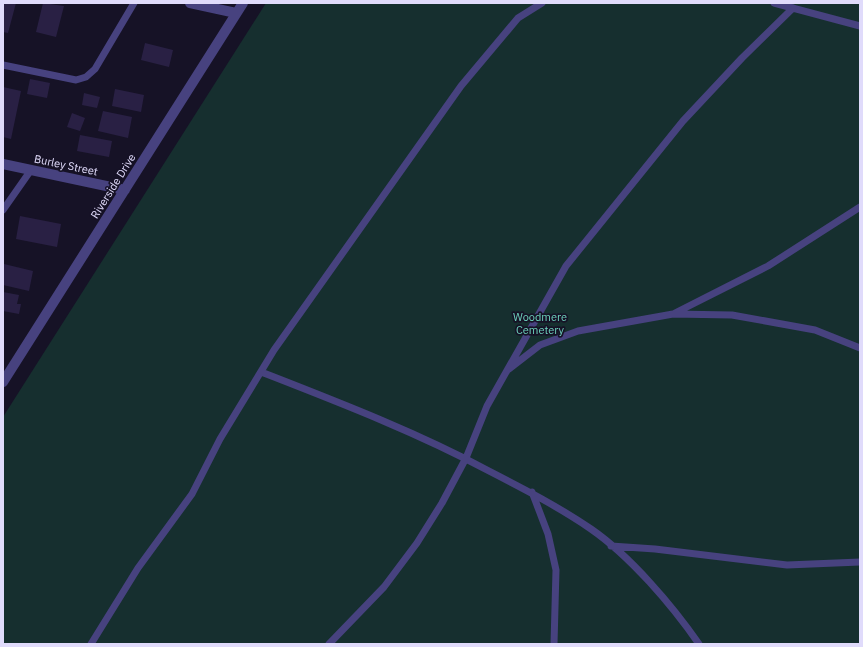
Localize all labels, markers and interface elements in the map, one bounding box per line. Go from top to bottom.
street label: Burley Street [33,151,99,179]
street label: Riverside Drive [87,151,139,221]
park label: Woodmere Cemetery [513,310,567,337]

